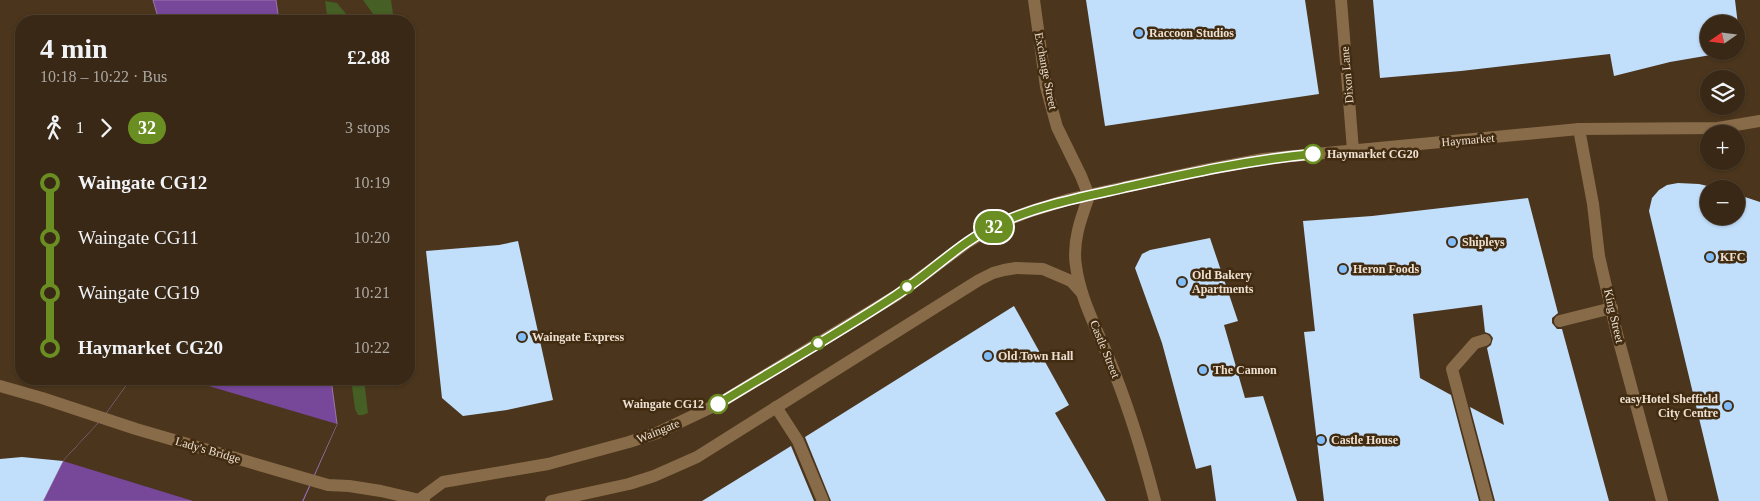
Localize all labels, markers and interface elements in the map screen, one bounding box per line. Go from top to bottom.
north arrow [1700,15,1745,60]
map controls [1700,15,1745,225]
place label: Raccoon Studios [1149,26,1234,40]
marker: Raccoon Studios [1133,27,1145,39]
street label: Exchange Street [1032,31,1060,111]
text: 4 min [40,33,108,64]
street label: Dixon Lane [1338,46,1356,104]
text: £2.88 [347,47,390,68]
text: 10:18 – 10:22 · Bus [40,68,167,85]
button: layers [1700,70,1745,115]
icon: walk [40,114,68,142]
icon: forward [92,114,120,142]
text: 32 [138,118,156,138]
text: 1 [76,119,84,136]
text: 3 stops [345,119,390,136]
button: + [1700,125,1745,170]
street label: Haymarket [1441,131,1496,149]
marker: Haymarket CG20 [1303,144,1323,164]
place label: Haymarket CG20 [1327,147,1419,161]
text: Waingate CG12 [78,172,207,193]
text: 10:19 [354,174,390,191]
button: − [1700,180,1745,225]
line badge: 32 [972,211,1016,243]
text: 32 [985,217,1003,237]
text: Waingate CG11 [78,227,199,248]
text: 10:20 [354,229,390,246]
place label: Shipleys [1462,235,1505,249]
marker: Shipleys [1446,236,1458,248]
place label: KFC [1720,250,1745,264]
marker: KFC [1704,251,1716,263]
place label: Heron Foods [1353,262,1419,276]
marker: Heron Foods [1337,263,1349,275]
place label: Old Bakery Apartments [1192,268,1254,296]
marker: Old Bakery Apartments [1176,276,1188,288]
unlabelled marker [900,280,914,294]
text: Waingate CG19 [78,282,199,303]
text: 10:21 [354,284,390,301]
street label: King Street [1601,288,1627,345]
street label: Castle Street [1087,318,1123,381]
place label: Waingate Express [532,330,624,344]
marker: Waingate Express [516,331,528,343]
unlabelled marker [811,336,825,350]
text: Haymarket CG20 [78,337,223,358]
text: 10:22 [354,339,390,356]
place label: Old Town Hall [998,349,1074,363]
marker: Old Town Hall [982,350,994,362]
place label: The Cannon [1213,363,1277,377]
marker: The Cannon [1197,364,1209,376]
place label: easyHotel Sheffield City Centre [1620,392,1719,420]
marker: Waingate CG12 [708,394,728,414]
place label: Waingate CG12 [622,397,704,411]
marker: easyHotel Sheffield City Centre [1722,400,1734,412]
street label: Waingate [635,416,681,446]
place label: Castle House [1331,433,1399,447]
street label: Lady's Bridge [174,434,242,466]
marker: Castle House [1315,434,1327,446]

